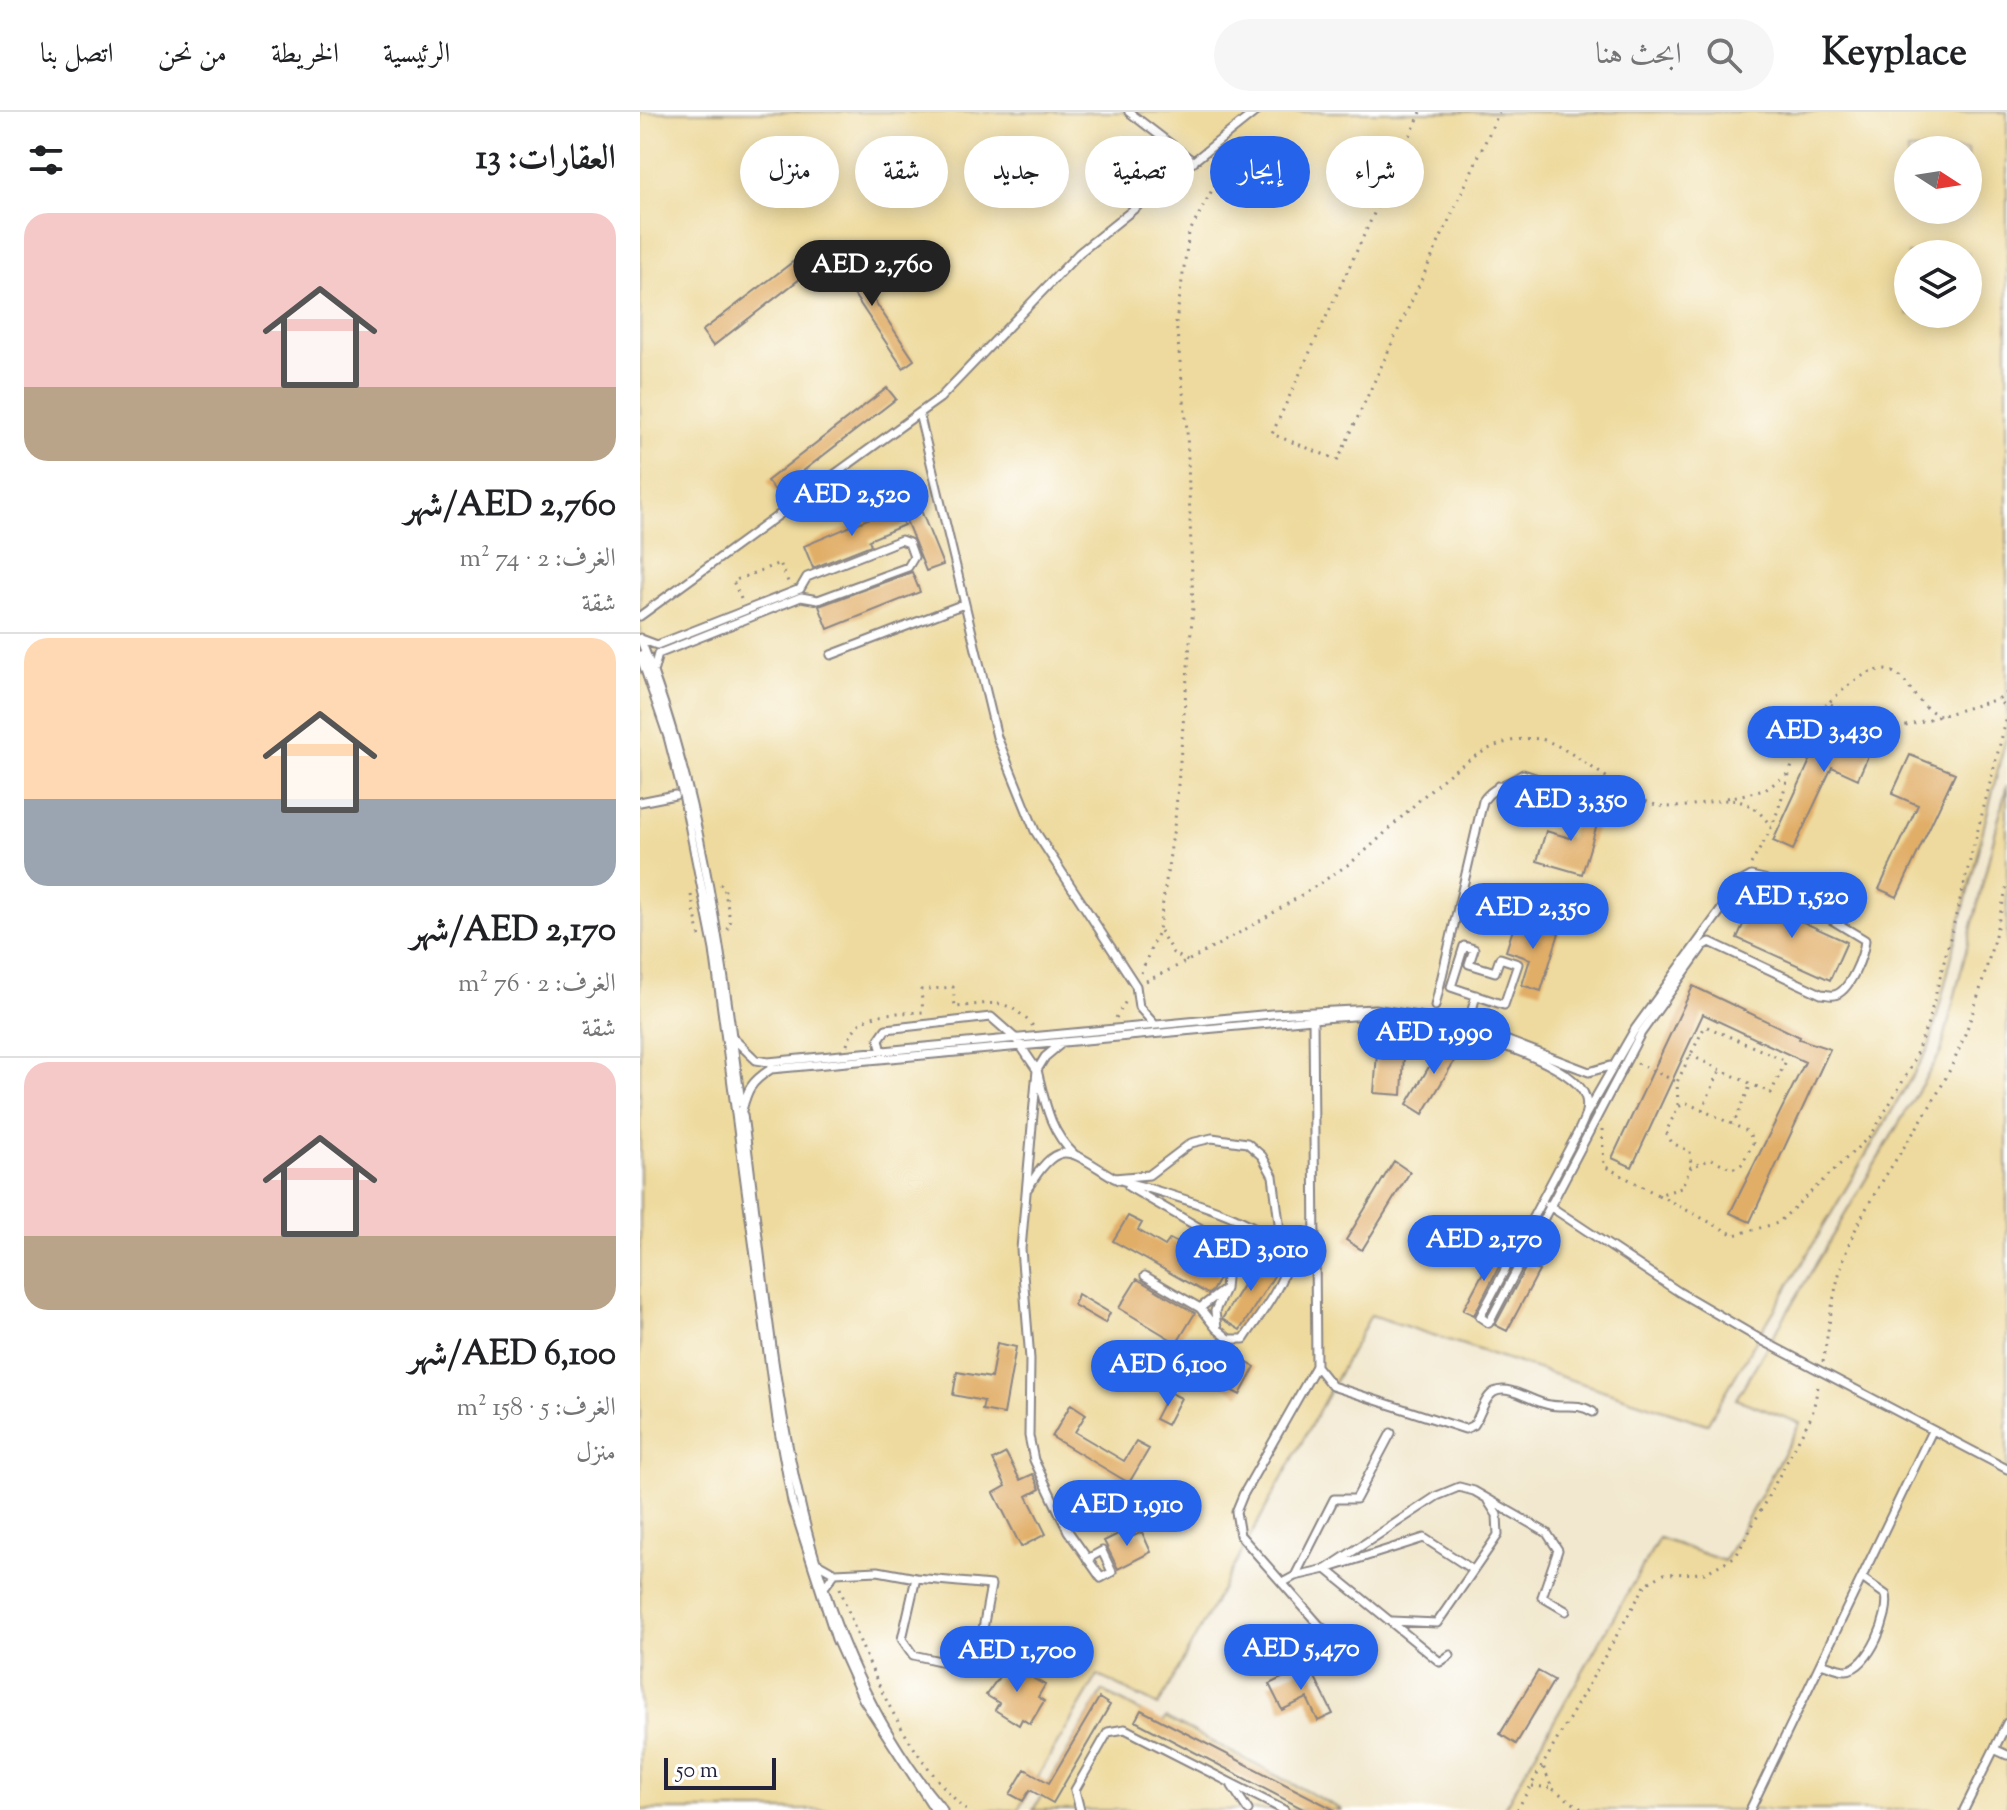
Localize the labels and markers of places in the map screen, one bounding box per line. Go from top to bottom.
pin: AED 2,760 [780,240,964,308]
pin: AED 2,520 [760,470,944,538]
pin: AED 3,430 [1732,706,1916,774]
pin: AED 3,350 [1479,775,1663,843]
pin: AED 1,520 [1700,872,1884,940]
pin: AED 2,350 [1441,883,1625,951]
pin: AED 1,990 [1342,1008,1526,1076]
pin: AED 2,170 [1392,1215,1576,1283]
pin: AED 3,010 [1159,1225,1343,1293]
pin: AED 6,100 [1076,1340,1260,1408]
pin: AED 1,910 [1035,1480,1219,1548]
pin: AED 5,470 [1209,1624,1393,1692]
pin: AED 1,700 [925,1626,1109,1694]

